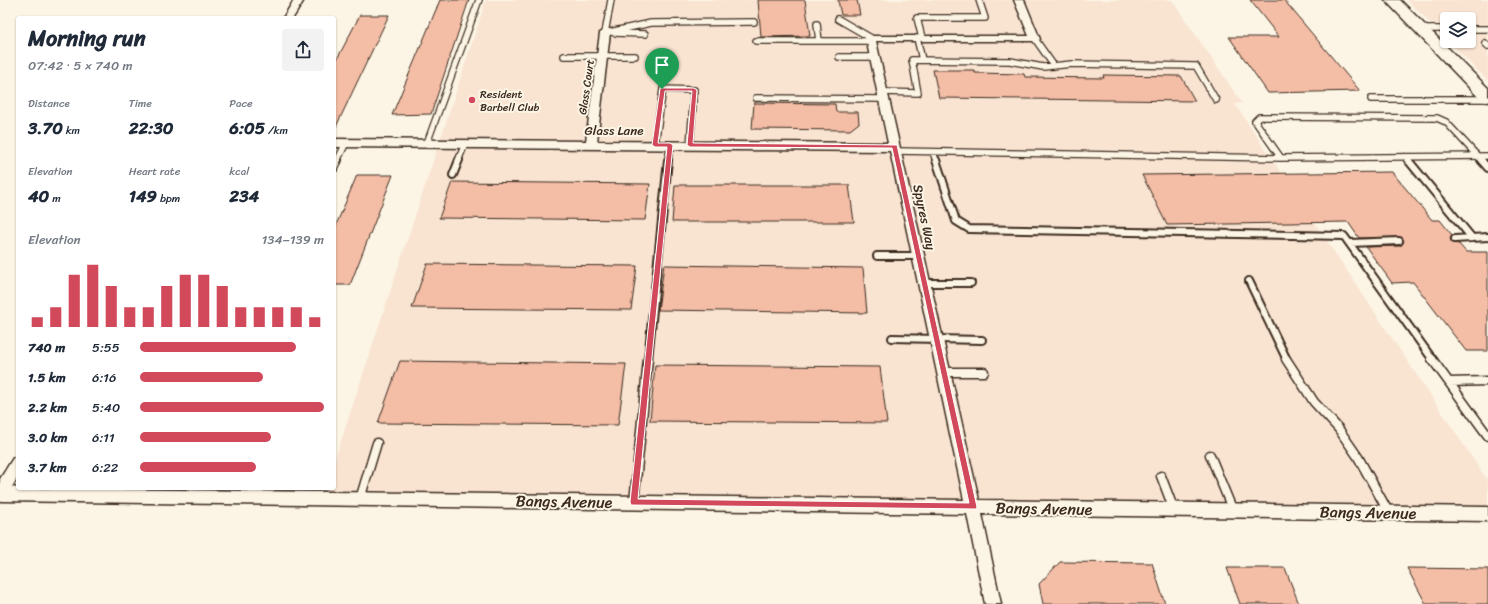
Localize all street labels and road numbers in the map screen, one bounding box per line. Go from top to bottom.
street label: Glass Court [573,58,600,116]
street label: Glass Lane [585,119,643,142]
street label: Spyres Way [906,182,943,252]
street label: Bangs Avenue [515,486,613,517]
street label: Bangs Avenue [995,493,1093,524]
street label: Bangs Avenue [1319,497,1417,528]

